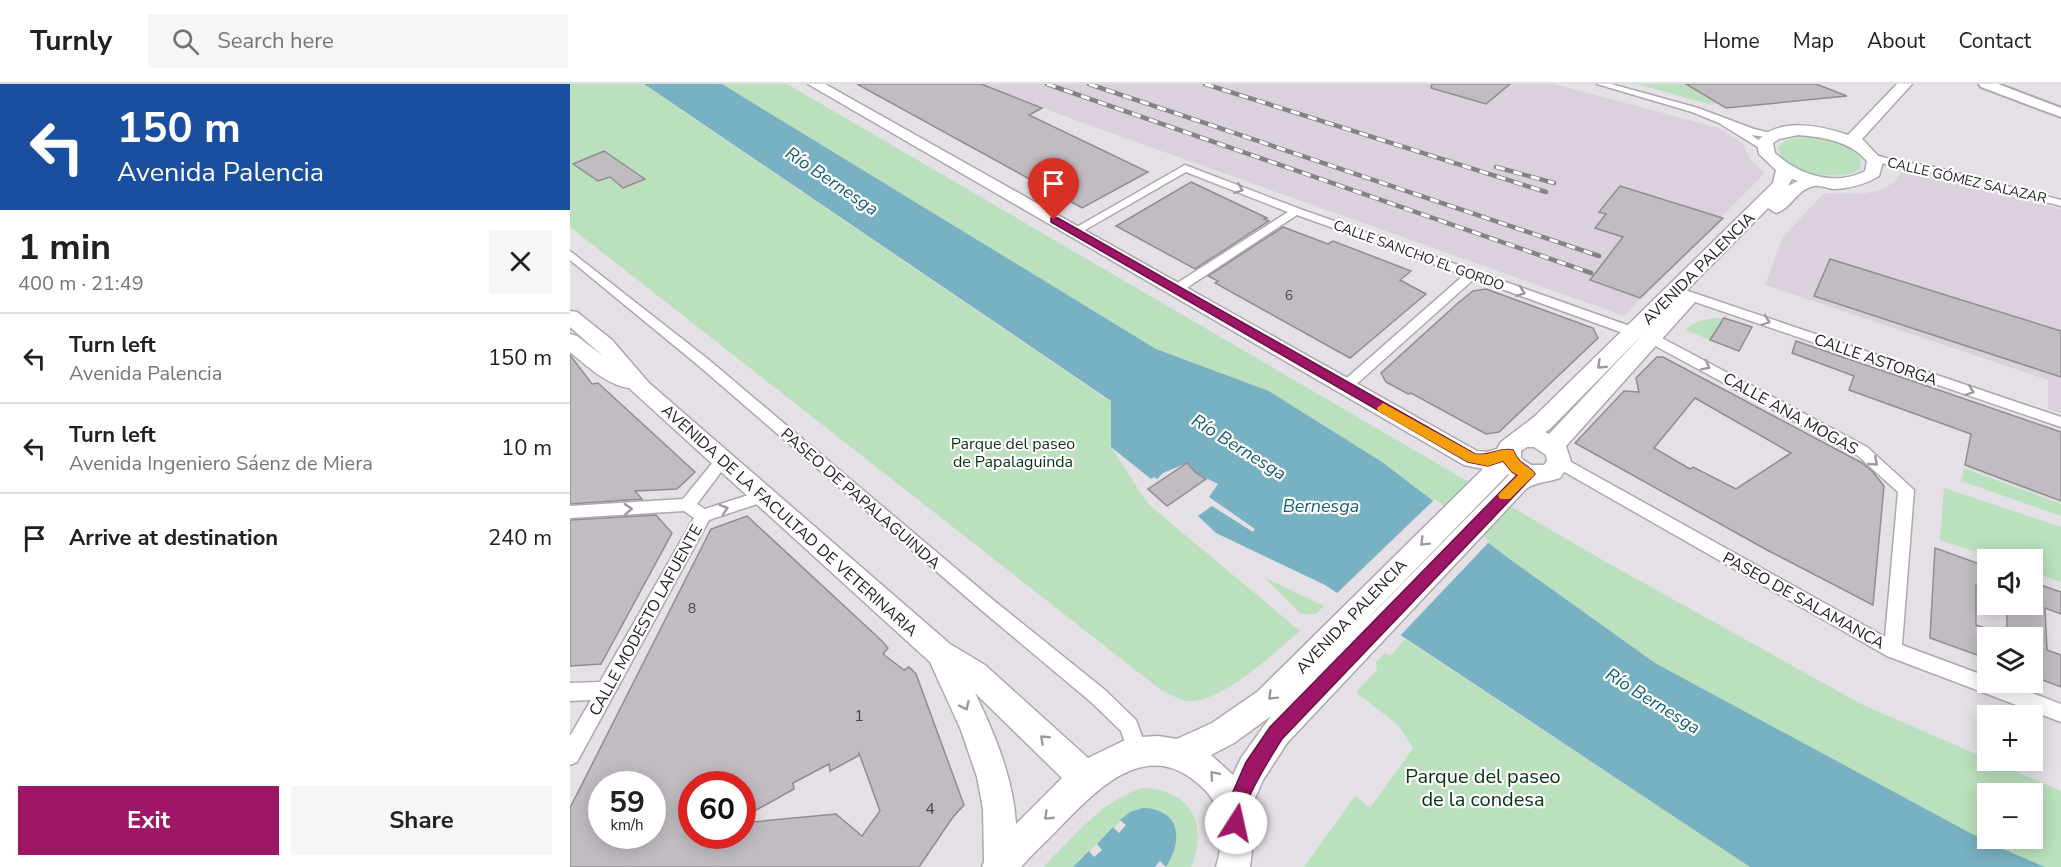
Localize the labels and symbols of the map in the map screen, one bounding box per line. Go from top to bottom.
water label: Río Bernesga [781,141,883,221]
street label: CALLE GÓMEZ SALAZAR [1885,153,2048,208]
pin [1028,158,1079,220]
one-way arrow [1233,182,1244,194]
street label: AVENIDA PALENCIA [1637,207,1760,330]
street label: CALLE SANCHO EL GORDO [1331,216,1507,295]
one-way arrow [1515,285,1526,297]
house number: 6 [1285,286,1293,305]
one-way arrow [1760,313,1771,326]
street label: CALLE ASTORGA [1811,329,1941,391]
one-way arrow [1597,358,1608,369]
one-way arrow [1699,358,1710,370]
street label: CALLE ANA MOGAS [1719,368,1862,460]
one-way arrow [1964,384,1975,397]
street label: AVENIDA DE LA FACULTAD DE VETERINARIA [657,400,922,642]
water label: Río Bernesga [1187,408,1291,486]
street label: PASEO DE PAPALAGUINDA [776,423,945,575]
park label: Parque del paseo de Papalaguinda [951,433,1075,473]
one-way arrow [1868,455,1878,466]
water label: Bernesga [1283,494,1359,518]
one-way arrow [624,502,633,515]
one-way arrow [718,504,729,516]
street label: CALLE MODESTO LAFUENTE [584,521,708,720]
one-way arrow [1420,535,1431,545]
street label: PASEO DE SALAMANCA [1719,547,1889,655]
street label: AVENIDA PALENCIA [1291,554,1413,679]
house number: 8 [688,599,696,618]
water label: Río Bernesga [1601,662,1705,740]
one-way arrow [1269,689,1280,700]
one-way arrow [957,699,969,710]
house number: 1 [854,705,864,727]
one-way arrow [1040,736,1051,747]
park label: Parque del paseo de la condesa [1405,763,1561,813]
speed limit sign: 60 [678,771,756,849]
one-way arrow [1210,771,1221,782]
position arrow [1204,791,1268,855]
house number: 4 [925,798,935,820]
one-way arrow [1044,808,1055,819]

